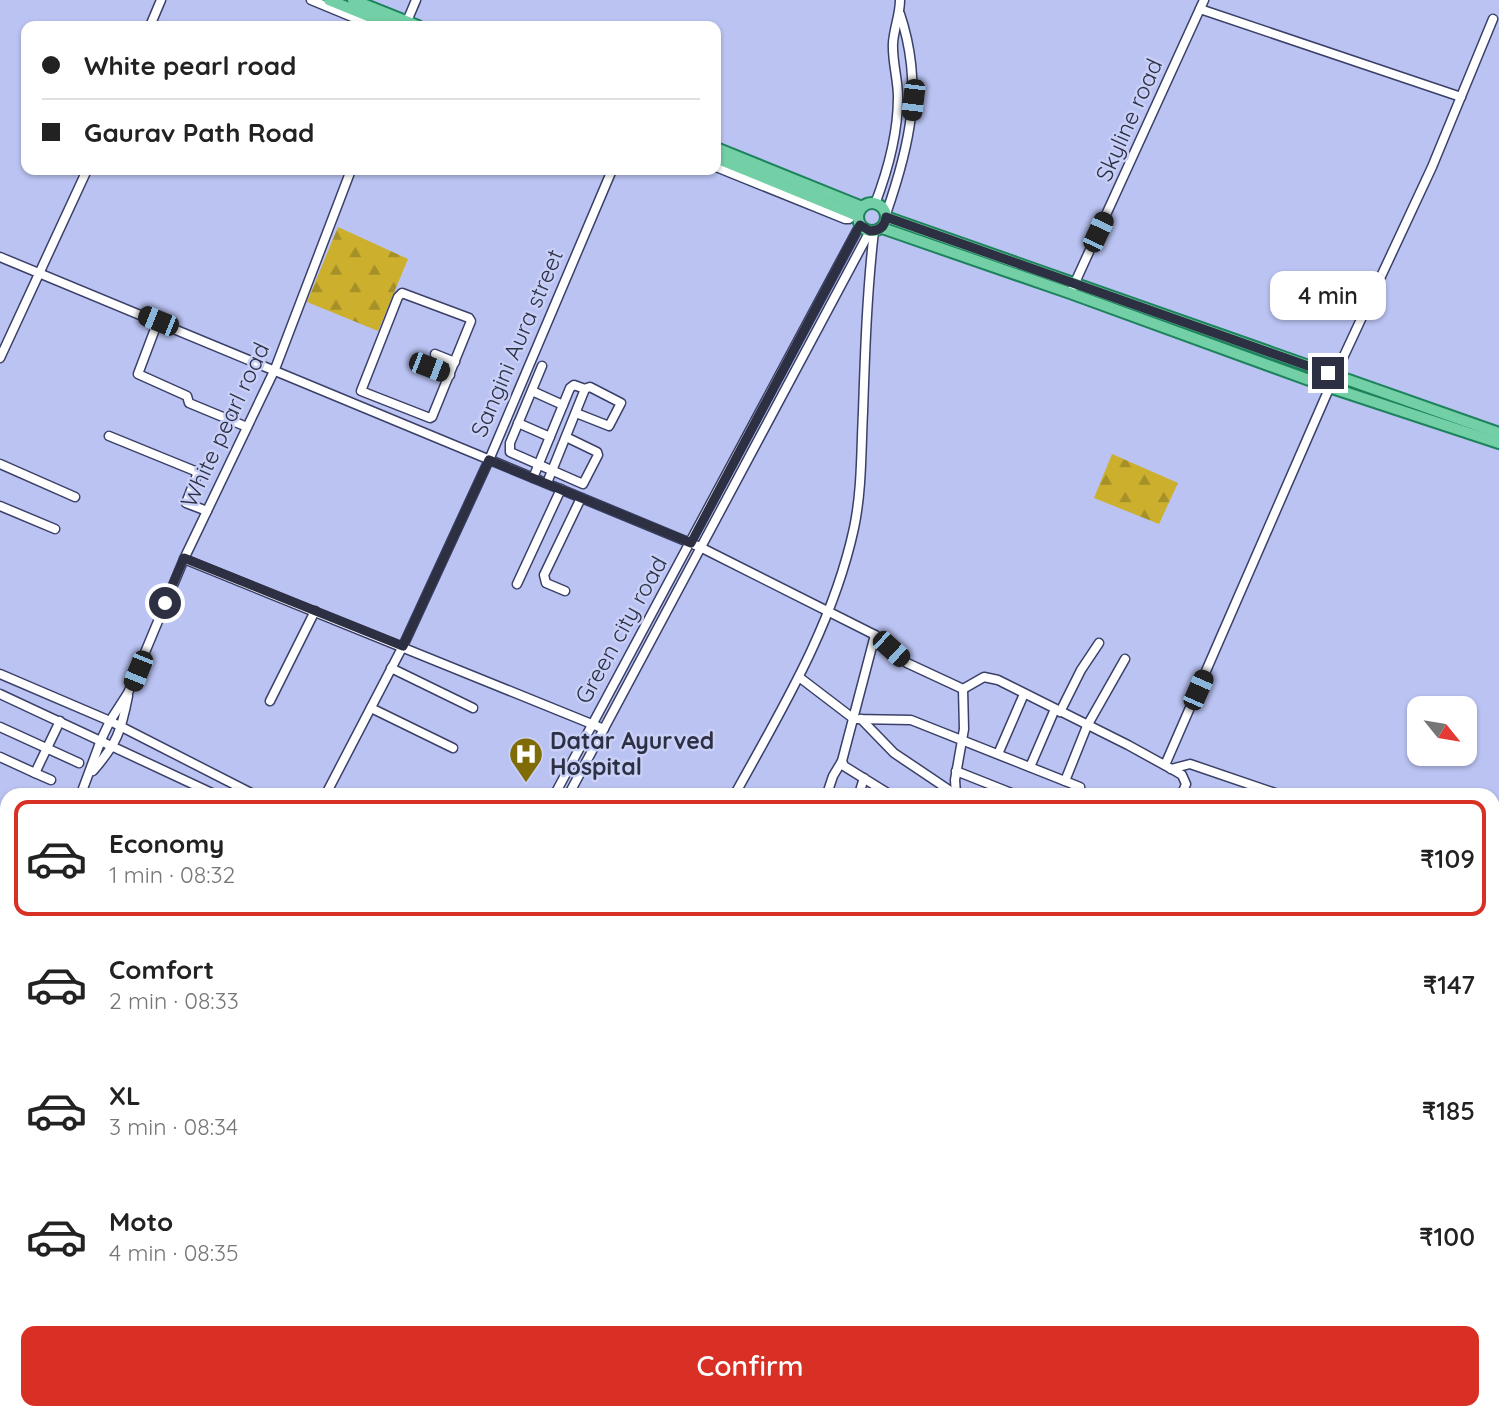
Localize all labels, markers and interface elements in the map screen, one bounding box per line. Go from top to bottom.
text: White pearl road [84,49,296,82]
street label: Skyline road [1089,54,1168,186]
car [901,78,926,122]
text: Gaurav Path Road [84,116,314,149]
car [1080,209,1117,255]
street label: Sangini Aura street [464,244,569,441]
callout: 4 min [1270,272,1386,320]
text: 4 min [1298,281,1358,310]
car [135,303,182,339]
street label: White pearl road [174,338,275,512]
car [406,350,453,384]
route end [1312,357,1344,389]
street label: Green city road [568,551,673,709]
route start [149,587,181,619]
car [869,627,914,671]
car [121,648,156,694]
car [1180,667,1217,713]
north arrow [1407,696,1477,766]
map controls [1407,696,1477,766]
place label: Datar Ayurved Hospital [550,726,714,781]
hospital icon: Datar Ayurved Hospital [507,735,545,784]
icon: car [25,827,88,890]
text: Economy [109,827,224,860]
text: ₹109 [1420,842,1475,875]
text: 1 min · 08:32 [109,860,235,889]
icon: car [25,953,88,1016]
text: Comfort [109,953,214,986]
text: ₹147 [1423,968,1475,1001]
text: 2 min · 08:33 [109,986,239,1015]
icon: car [25,1079,88,1142]
text: XL [109,1079,141,1112]
text: ₹185 [1422,1094,1475,1127]
text: 3 min · 08:34 [109,1112,238,1141]
icon: car [25,1205,88,1268]
text: Moto [109,1205,173,1238]
text: ₹100 [1419,1220,1475,1253]
text: 4 min · 08:35 [109,1238,239,1267]
button: Confirm [21,1326,1479,1406]

